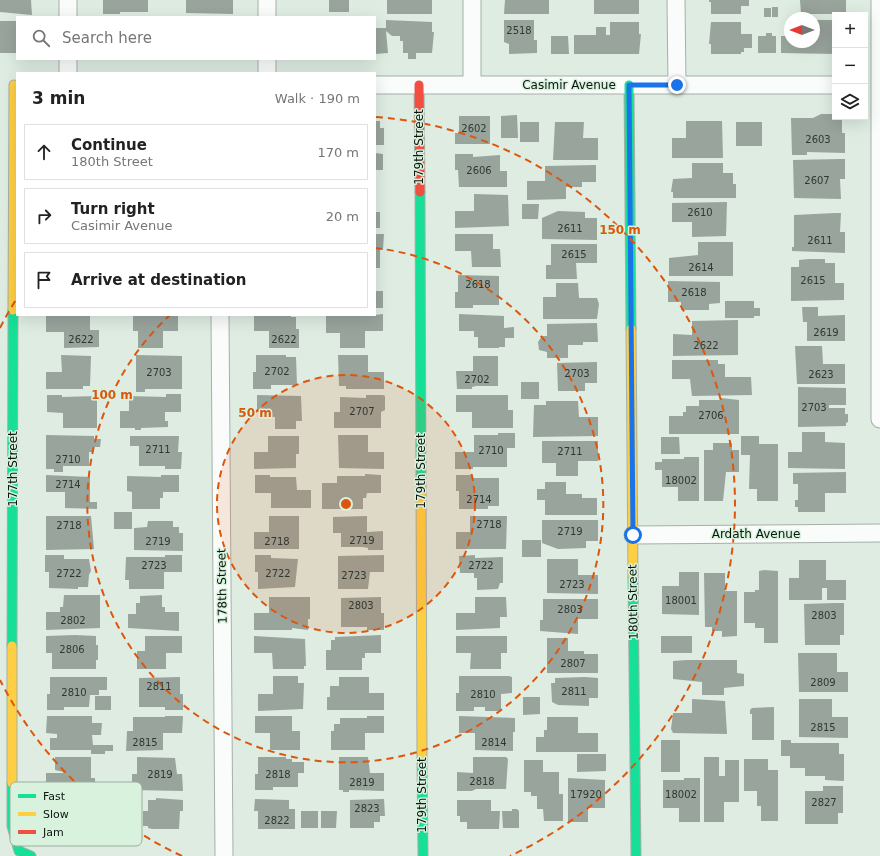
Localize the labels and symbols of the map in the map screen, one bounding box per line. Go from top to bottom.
north arrow [784,12,820,48]
house number: 2518 [506,25,532,36]
route end [668,76,686,94]
street label: Casimir Avenue [522,78,616,92]
street label: 179th Street [412,109,426,185]
house number: 2602 [461,123,487,134]
house number: 2603 [805,134,831,145]
house number: 2606 [466,165,492,176]
house number: 2607 [804,175,830,186]
house number: 2610 [687,207,713,218]
house number: 2611 [557,223,583,234]
text: 150 m [599,223,641,237]
house number: 2611 [807,235,833,246]
house number: 2615 [561,249,587,260]
house number: 2614 [688,262,714,273]
house number: 2615 [800,275,826,286]
house number: 2618 [465,279,491,290]
house number: 2618 [681,287,707,298]
house number: 2619 [813,327,839,338]
house number: 2622 [68,334,94,345]
house number: 2622 [271,334,297,345]
house number: 2622 [693,340,719,351]
house number: 2702 [264,366,290,377]
house number: 2703 [146,367,172,378]
house number: 2703 [564,368,590,379]
house number: 2623 [808,369,834,380]
house number: 2702 [464,374,490,385]
text: 100 m [91,388,133,402]
house number: 2703 [801,402,827,413]
text: 50 m [238,406,272,420]
house number: 2707 [349,406,375,417]
house number: 2706 [698,410,724,421]
street label: 177th Street [6,431,20,507]
street label: 179th Street [414,433,428,509]
house number: 2711 [145,444,171,455]
house number: 2710 [478,445,504,456]
house number: 2711 [557,446,583,457]
house number: 2710 [55,454,81,465]
house number: 18002 [665,475,697,486]
house number: 2714 [55,479,81,490]
house number: 2714 [466,494,492,505]
centre of rings [339,497,353,511]
house number: 2718 [476,519,502,530]
house number: 2718 [56,520,82,531]
house number: 2719 [557,526,583,537]
route start [624,526,642,544]
street label: Ardath Avenue [712,527,800,541]
house number: 2719 [349,535,375,546]
house number: 2719 [145,536,171,547]
house number: 2718 [264,536,290,547]
street label: 178th Street [214,548,230,624]
house number: 2723 [141,560,167,571]
house number: 2722 [468,560,494,571]
street label: 180th Street [625,564,641,640]
house number: 2722 [56,568,82,579]
house number: 2722 [265,568,291,579]
house number: 2723 [341,570,367,581]
house number: 2723 [559,579,585,590]
house number: 18001 [665,595,697,606]
house number: 2803 [348,600,374,611]
house number: 2803 [557,604,583,615]
house number: 2803 [811,610,837,621]
house number: 2802 [60,615,86,626]
house number: 2806 [59,644,85,655]
house number: 2807 [560,658,586,669]
house number: 2809 [810,677,836,688]
house number: 2811 [146,681,172,692]
house number: 2811 [561,686,587,697]
house number: 2810 [61,687,87,698]
house number: 2810 [470,689,496,700]
house number: 2815 [810,722,836,733]
house number: 2815 [132,737,158,748]
house number: 2814 [481,737,507,748]
street label: 179th Street [415,757,429,833]
house number: 2819 [147,769,173,780]
house number: 2818 [265,769,291,780]
house number: 2818 [469,776,495,787]
house number: 2819 [349,777,375,788]
legend [10,782,142,846]
house number: 17920 [570,789,602,800]
house number: 18002 [665,789,697,800]
text: Fast [43,790,66,803]
house number: 2827 [811,797,837,808]
house number: 2823 [354,803,380,814]
text: Slow [43,808,69,821]
house number: 2822 [264,815,290,826]
text: Jam [42,826,64,839]

